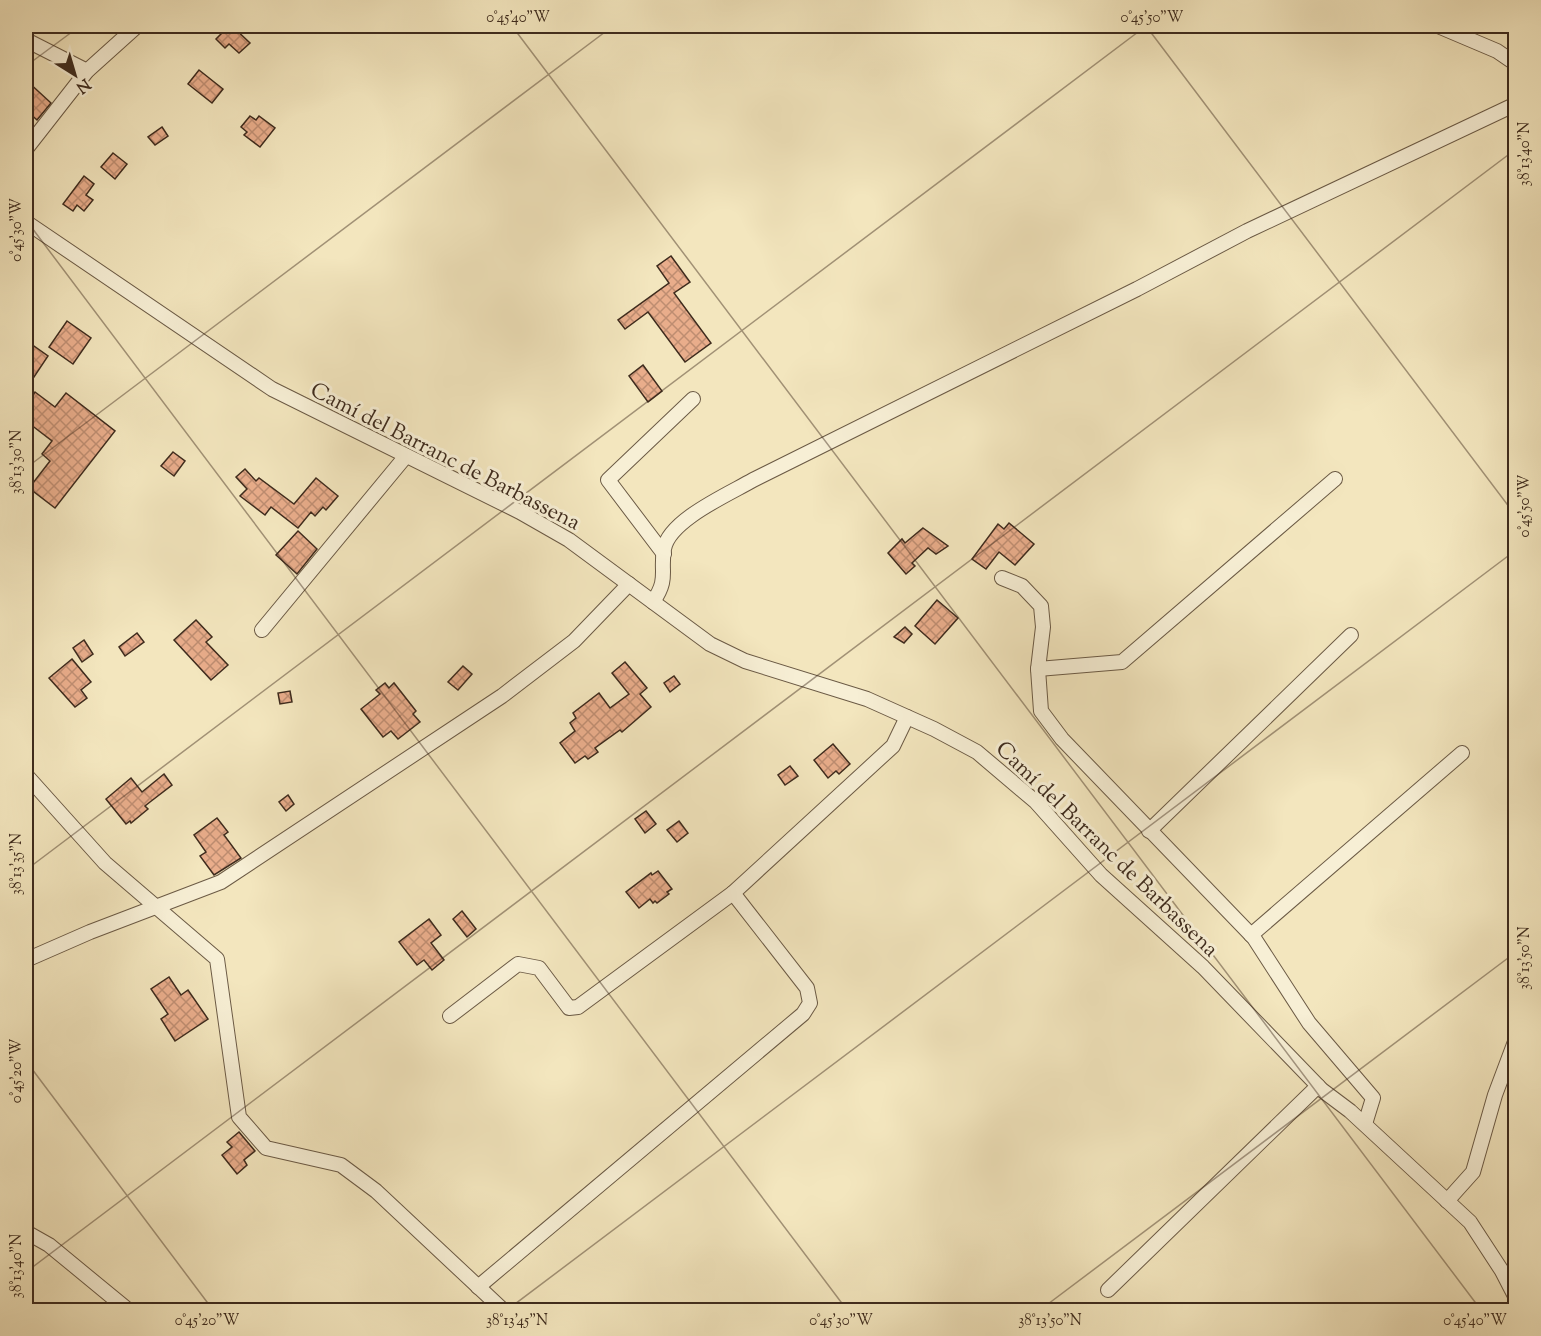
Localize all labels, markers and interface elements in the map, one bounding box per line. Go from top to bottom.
text: 0°45'40"W [486,8,550,29]
text: 0°45'50"W [1121,8,1184,29]
north arrow [45,45,105,105]
text: N [70,72,95,98]
text: 38°13'40"N [1515,122,1536,186]
text: 0°45'30"W [7,198,28,262]
street label: Camí del Barranc de Barbassena [304,375,585,540]
text: 38°13'30"N [7,430,28,494]
text: 0°45'50"W [1515,474,1536,537]
street label: Camí del Barranc de Barbassena [987,735,1225,966]
text: 38°13'35"N [7,833,28,895]
text: 38°13'50"N [1515,926,1536,990]
text: 0°45'20"W [7,1038,28,1103]
text: 38°13'40"N [7,1234,28,1298]
text: 0°45'20"W [175,1311,240,1332]
text: 38°13'45"N [486,1311,548,1332]
text: 0°45'30"W [809,1311,873,1332]
text: 38°13'50"N [1018,1311,1082,1332]
text: 0°45'40"W [1443,1311,1507,1332]

